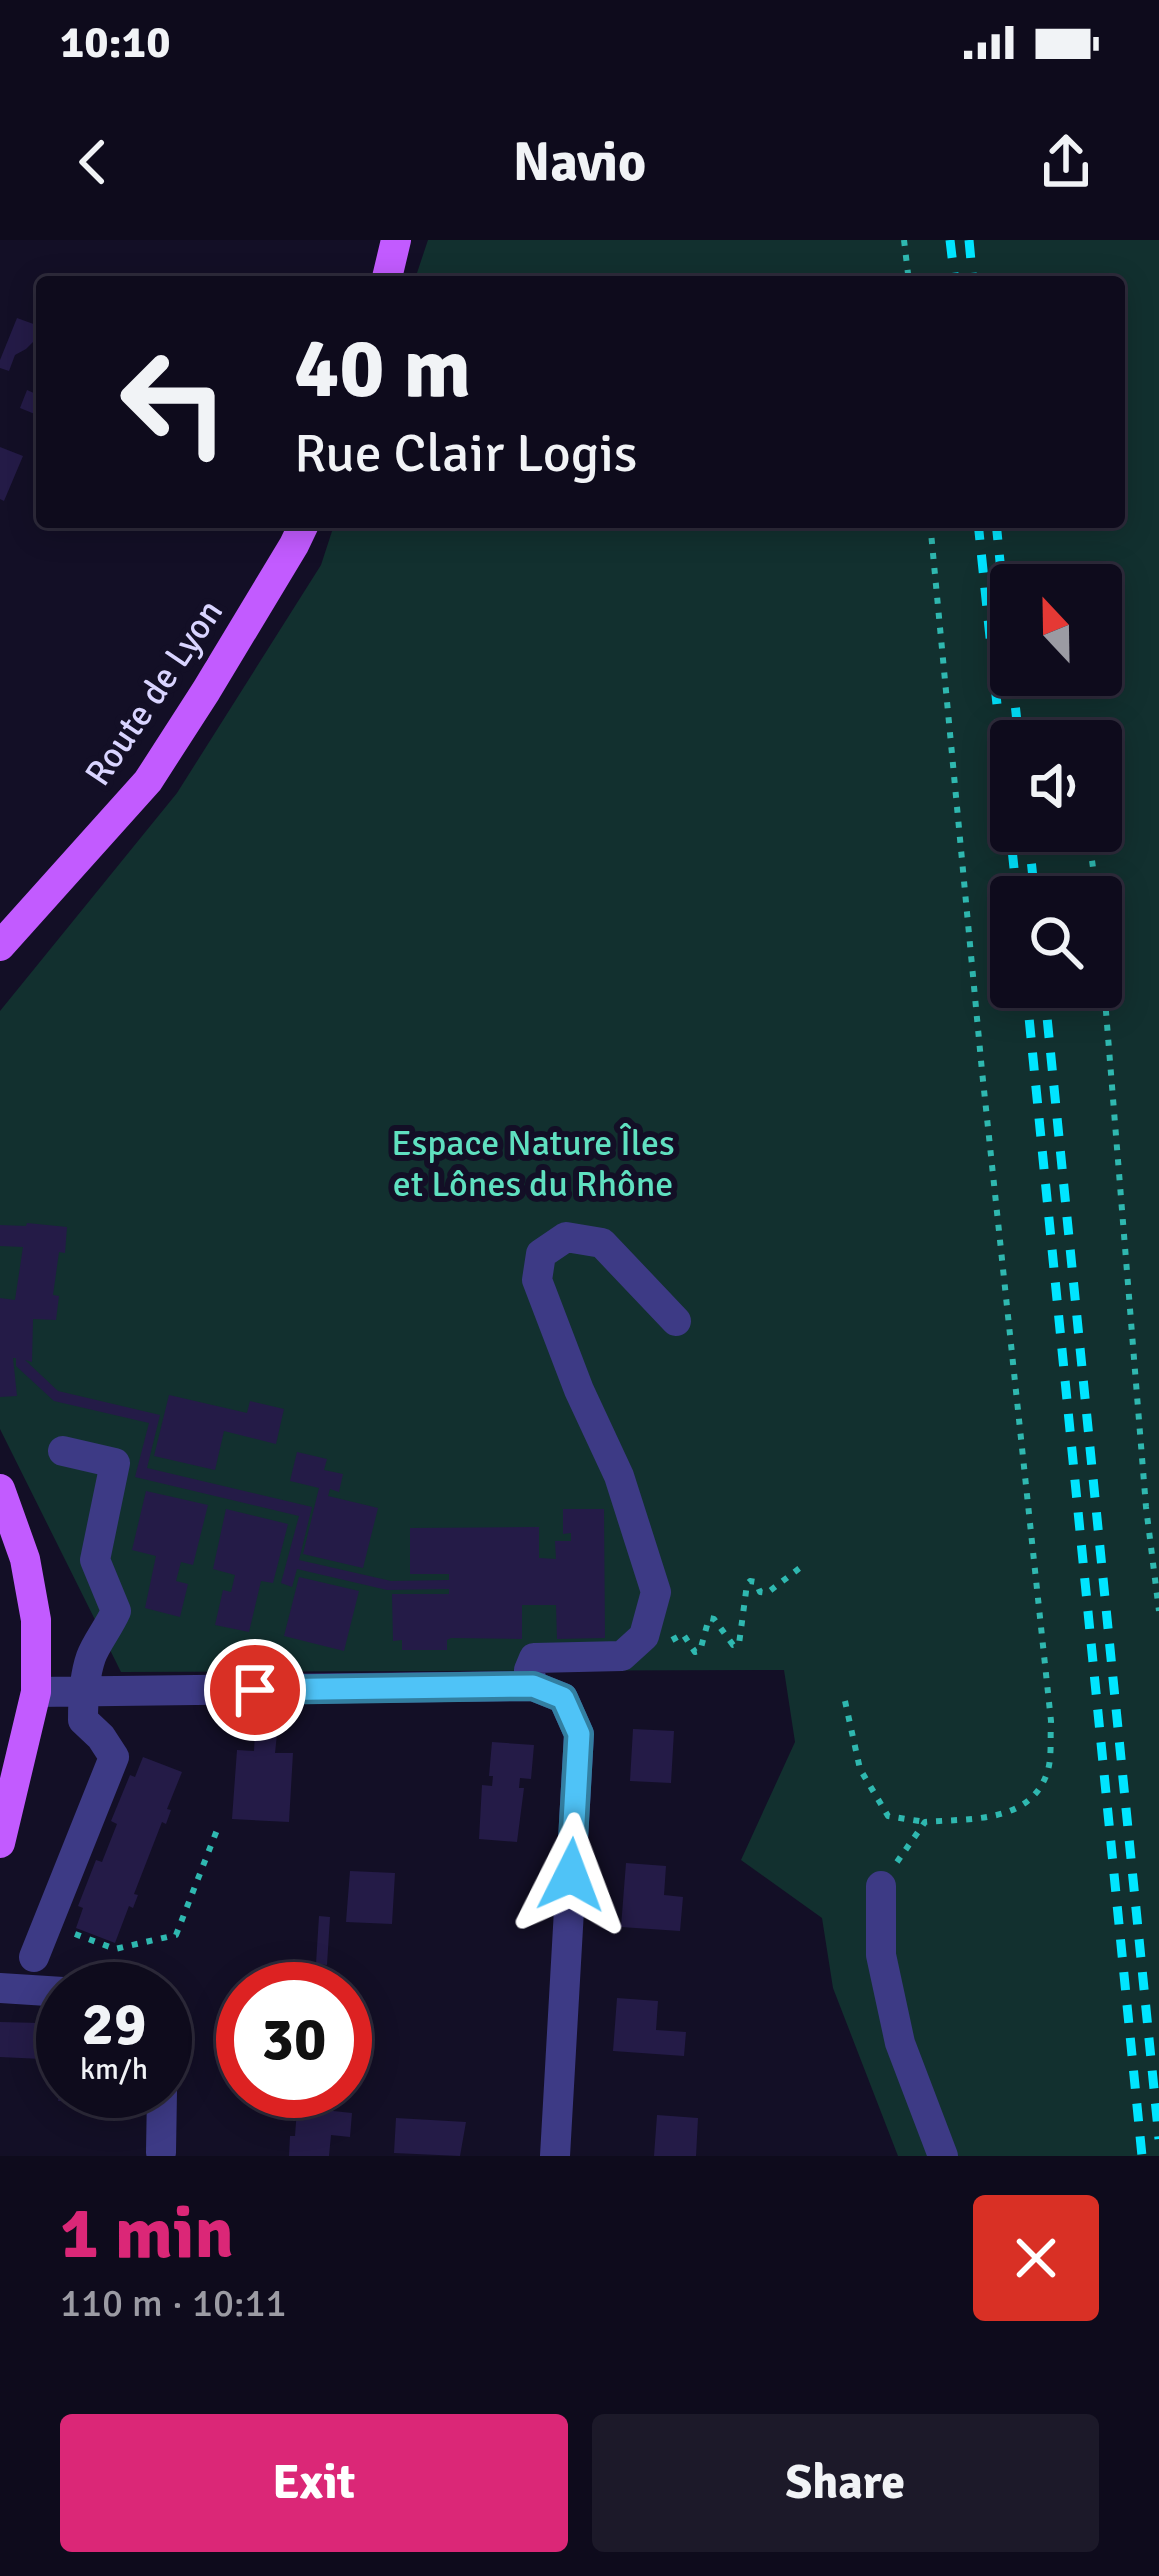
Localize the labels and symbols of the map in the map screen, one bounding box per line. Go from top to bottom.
north arrow [990,564,1122,696]
street label: Route de Lyon [76,591,233,794]
park label: Espace Nature Îles et Lônes du Rhône [391,1121,675,1207]
pin [204,1639,306,1741]
position arrow [508,1812,634,1938]
speed limit sign: 30 [216,1962,372,2118]

